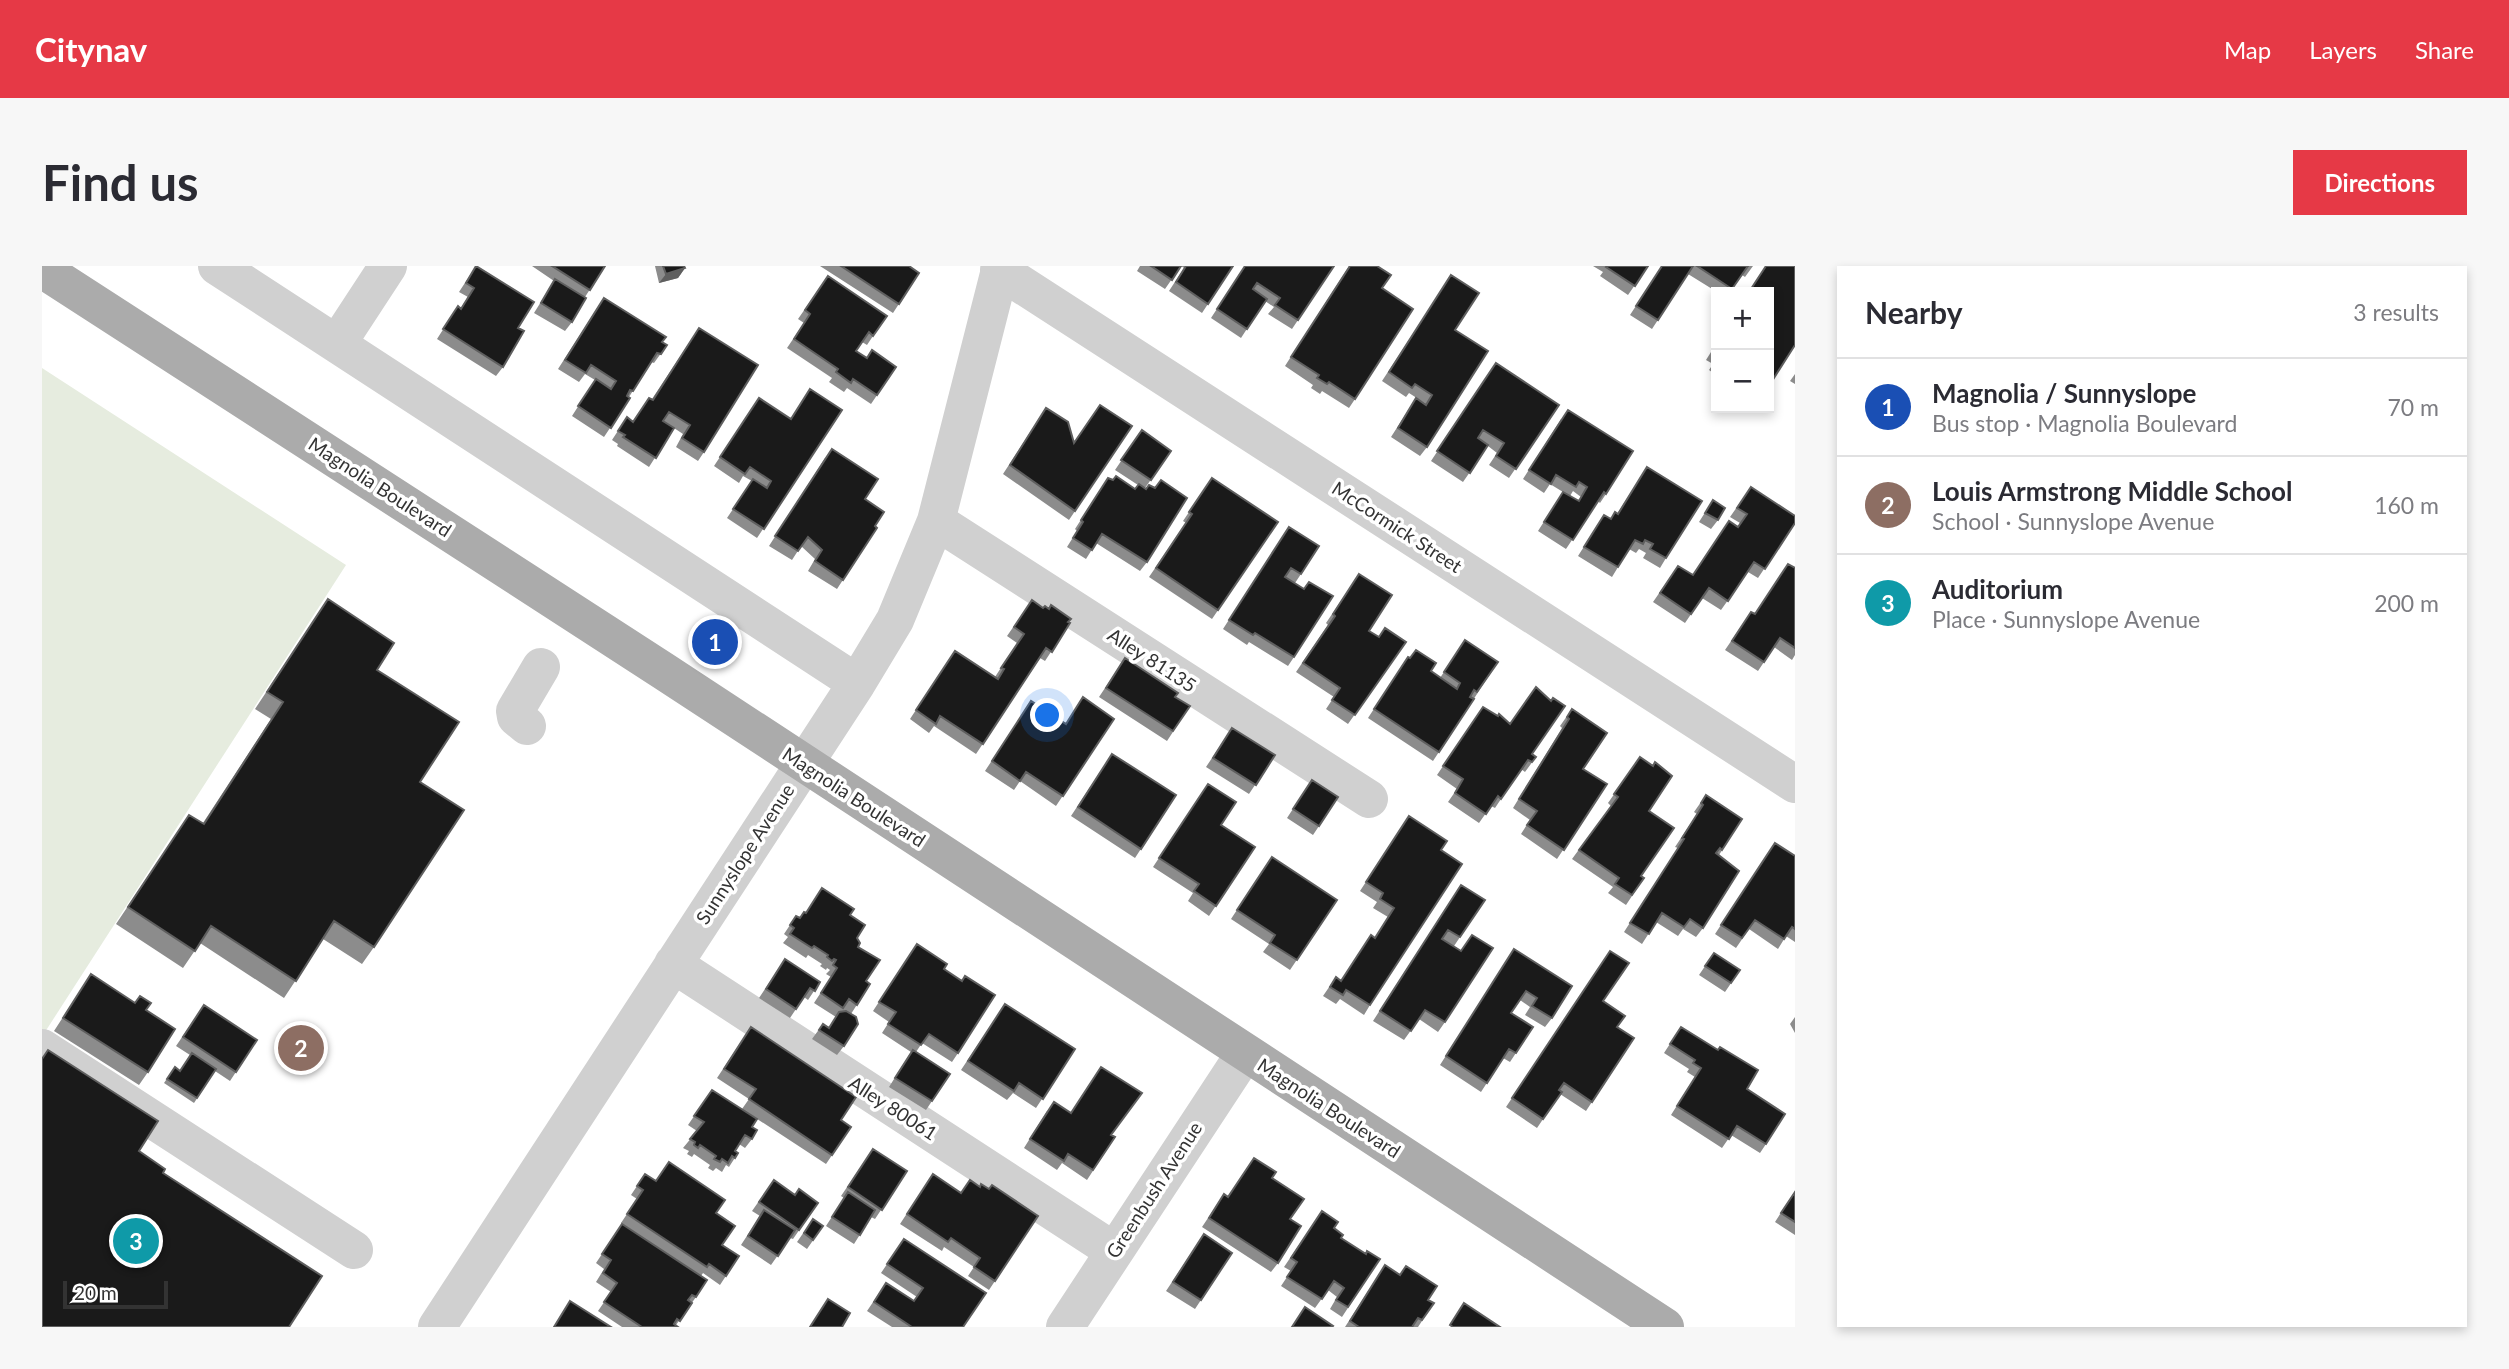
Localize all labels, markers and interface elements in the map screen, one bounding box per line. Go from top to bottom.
text: Citynav [35,29,147,69]
text: Map [2224,35,2271,64]
text: Layers [2309,35,2377,64]
text: Share [2415,35,2474,64]
button: Directions [2293,150,2467,215]
text: Find us [42,153,199,211]
map controls [1711,287,1774,413]
button: + [1711,287,1774,350]
text: Nearby [1865,294,1963,330]
text: 3 results [2353,298,2439,326]
button: − [1711,350,1774,413]
text: Magnolia / Sunnyslope [1932,377,2196,409]
text: 1 [1881,393,1895,421]
text: 70 m [2388,393,2439,421]
text: Bus stop · Magnolia Boulevard [1932,409,2237,437]
street label: Magnolia Boulevard [305,432,456,541]
text: Louis Armstrong Middle School [1932,475,2292,507]
street label: McCormick Street [1328,476,1467,577]
text: 2 [1881,491,1895,519]
text: 160 m [2374,491,2439,519]
text: School · Sunnyslope Avenue [1932,507,2214,535]
text: Auditorium [1932,573,2063,605]
text: 3 [1881,589,1895,617]
text: 200 m [2374,589,2439,617]
text: Place · Sunnyslope Avenue [1932,605,2200,633]
pin: 1 [692,616,738,668]
street label: Alley 81135 [1104,622,1201,697]
your location [1030,698,1064,732]
street label: Magnolia Boulevard [779,742,930,851]
street label: Sunnyslope Avenue [691,779,799,928]
pin: 2 [278,1022,324,1074]
street label: Magnolia Boulevard [1254,1053,1405,1162]
street label: Alley 80061 [845,1070,942,1145]
street label: Greenbush Avenue [1101,1117,1206,1262]
pin: 3 [113,1215,159,1267]
scale bar [63,1278,168,1310]
text: 20 m [74,1281,117,1304]

